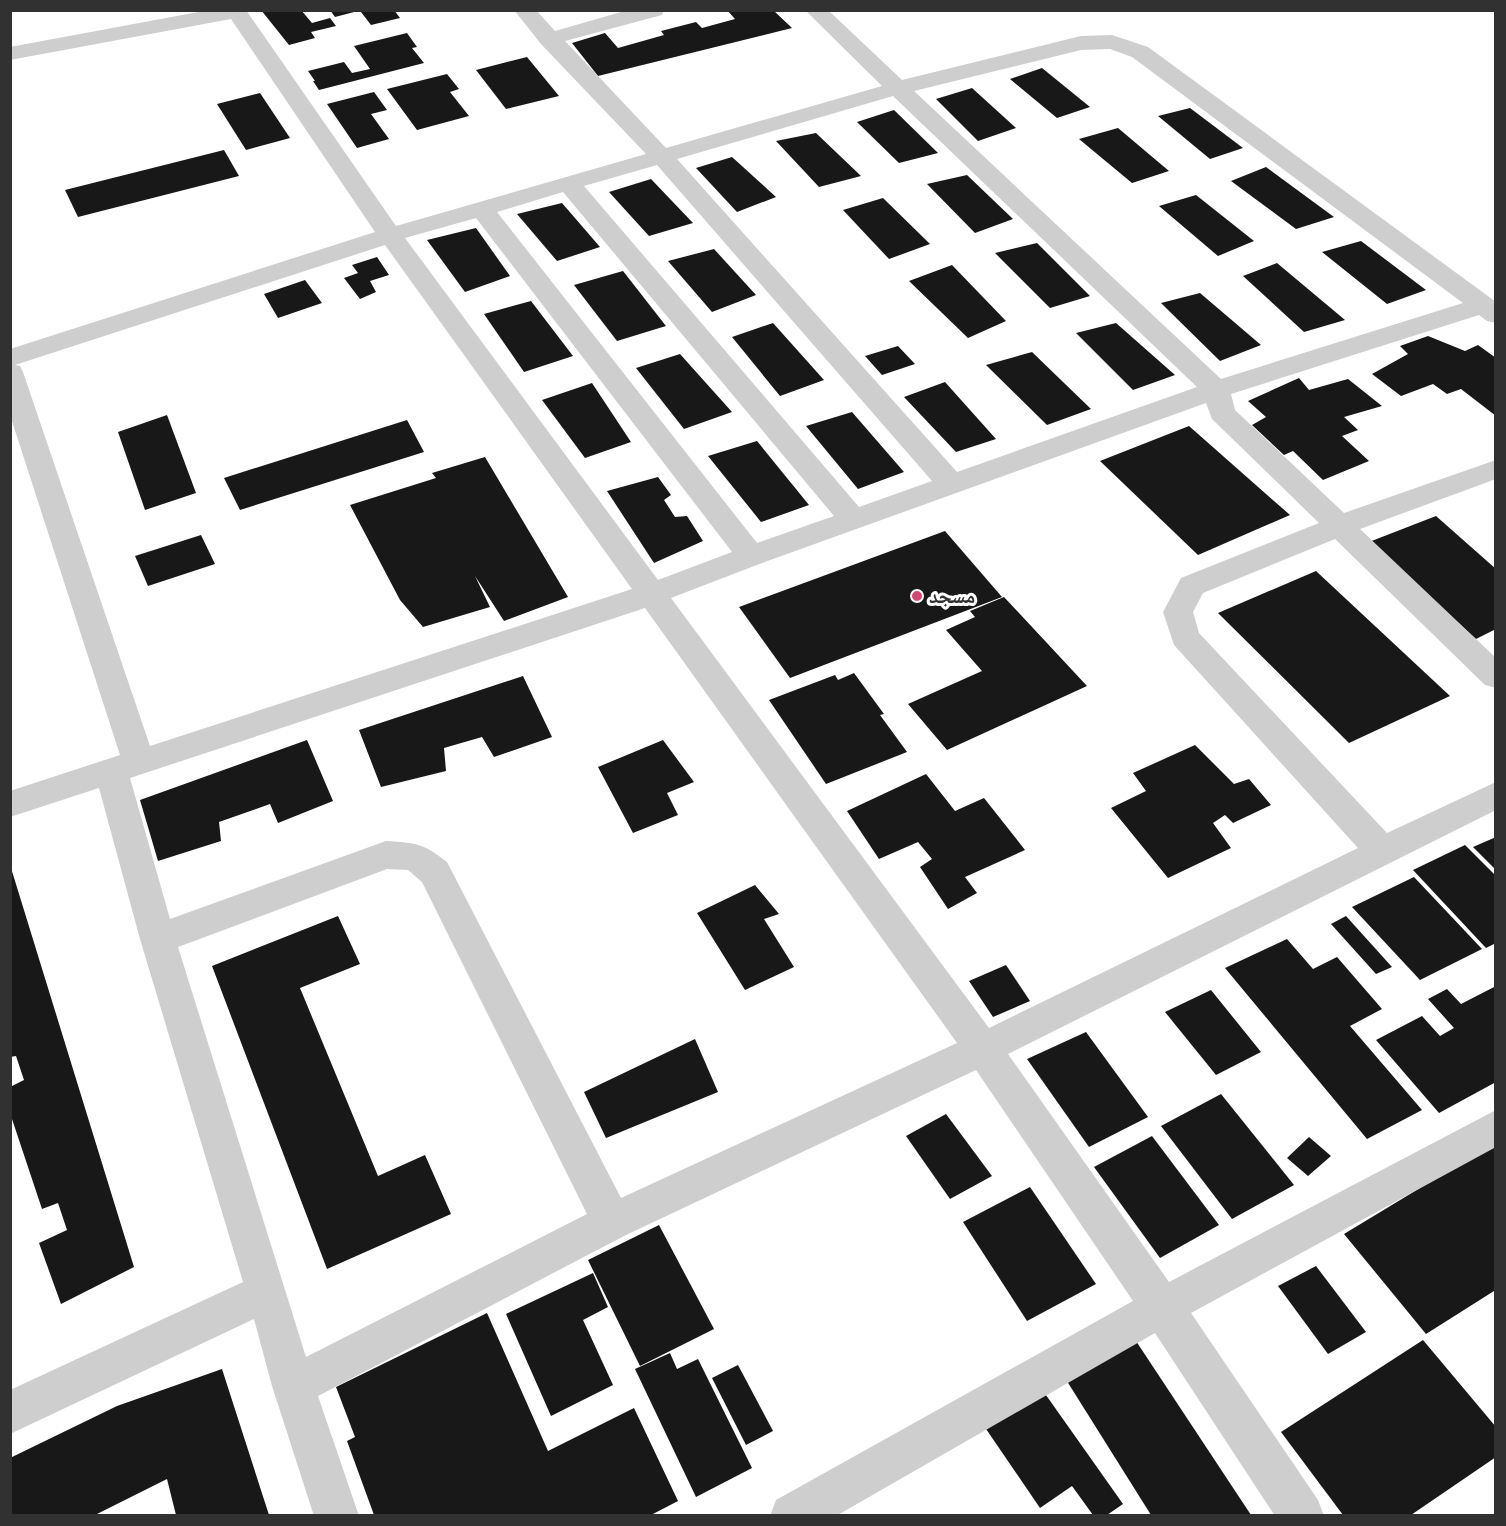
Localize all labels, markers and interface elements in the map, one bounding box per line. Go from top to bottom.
place label: مسجد [929,584,975,608]
marker: مسجد [910,589,924,603]

